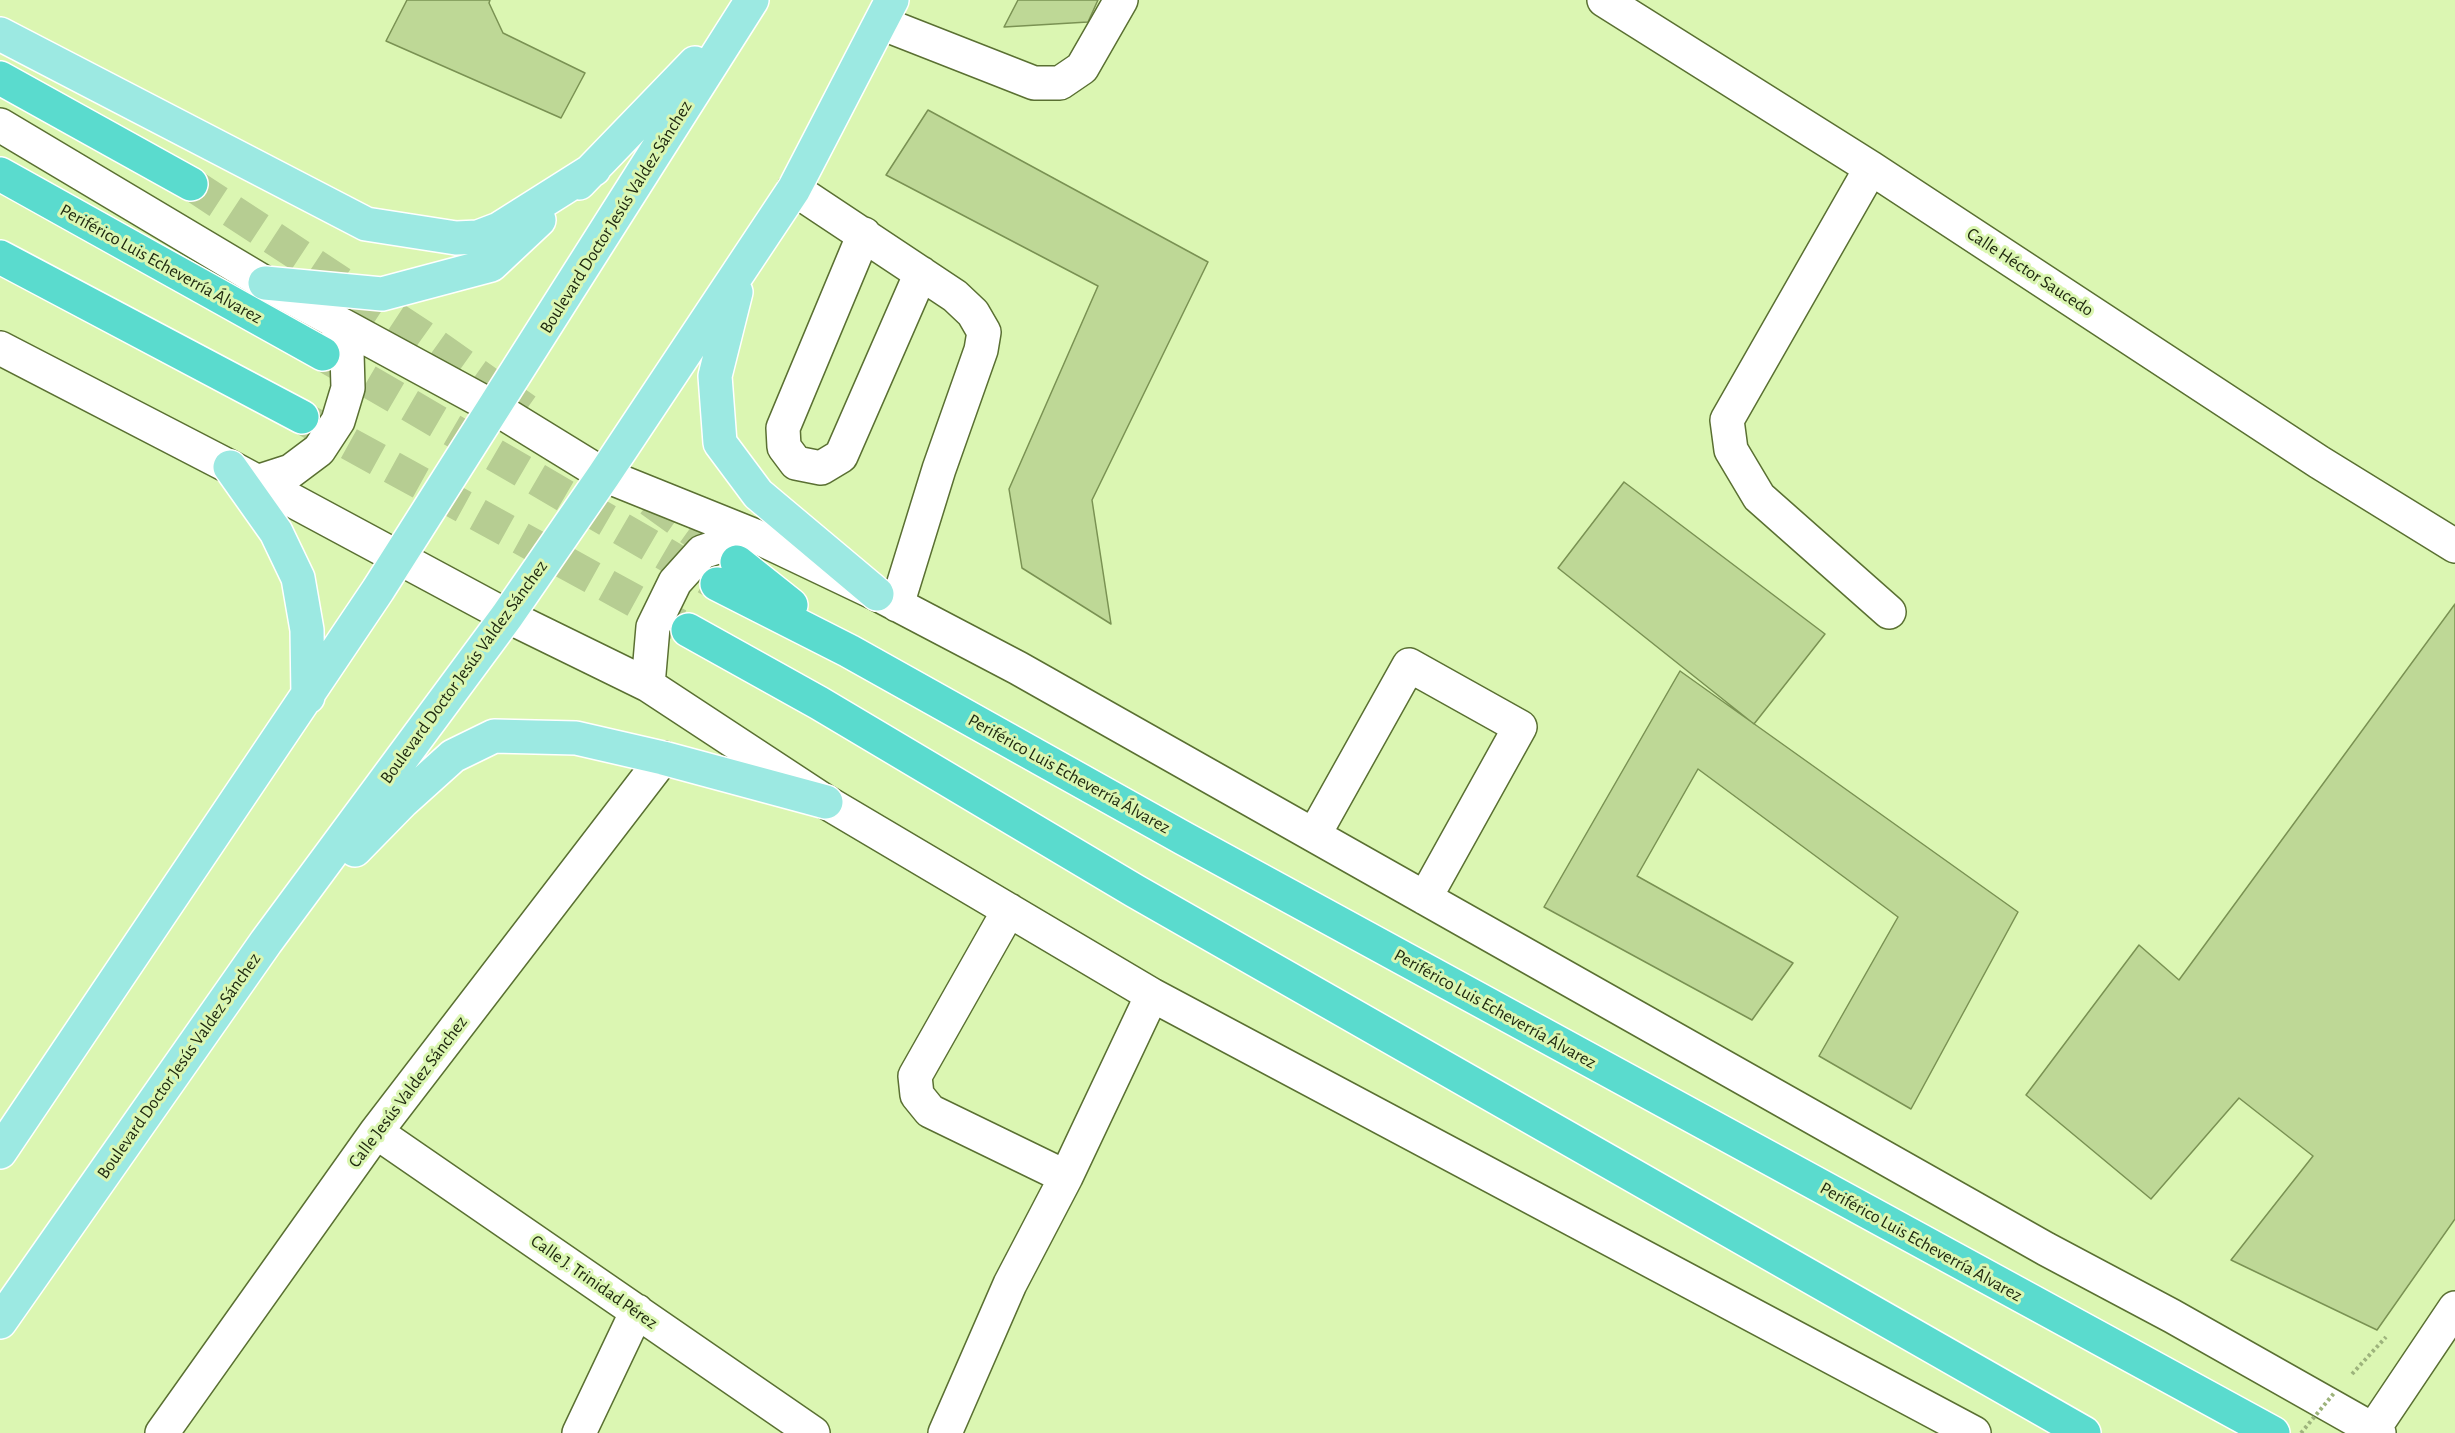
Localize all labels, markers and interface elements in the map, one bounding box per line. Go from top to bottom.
street label: Boulevard Doctor Jesús Valdez Sánchez [535,97,697,337]
street label: Periférico Luis Echeverría Álvarez [56,199,266,329]
street label: Calle Héctor Saucedo [1962,223,2098,321]
street label: Boulevard Doctor Jesús Valdez Sánchez [376,556,552,788]
street label: Periférico Luis Echeverría Álvarez [964,709,1174,839]
street label: Periférico Luis Echeverría Álvarez [1390,944,1600,1074]
street label: Boulevard Doctor Jesús Valdez Sánchez [93,949,265,1183]
street label: Calle Jesús Valdez Sánchez [344,1012,472,1172]
street label: Periférico Luis Echeverría Álvarez [1816,1177,2026,1307]
street label: Calle J. Trinidad Pérez [526,1230,662,1334]

